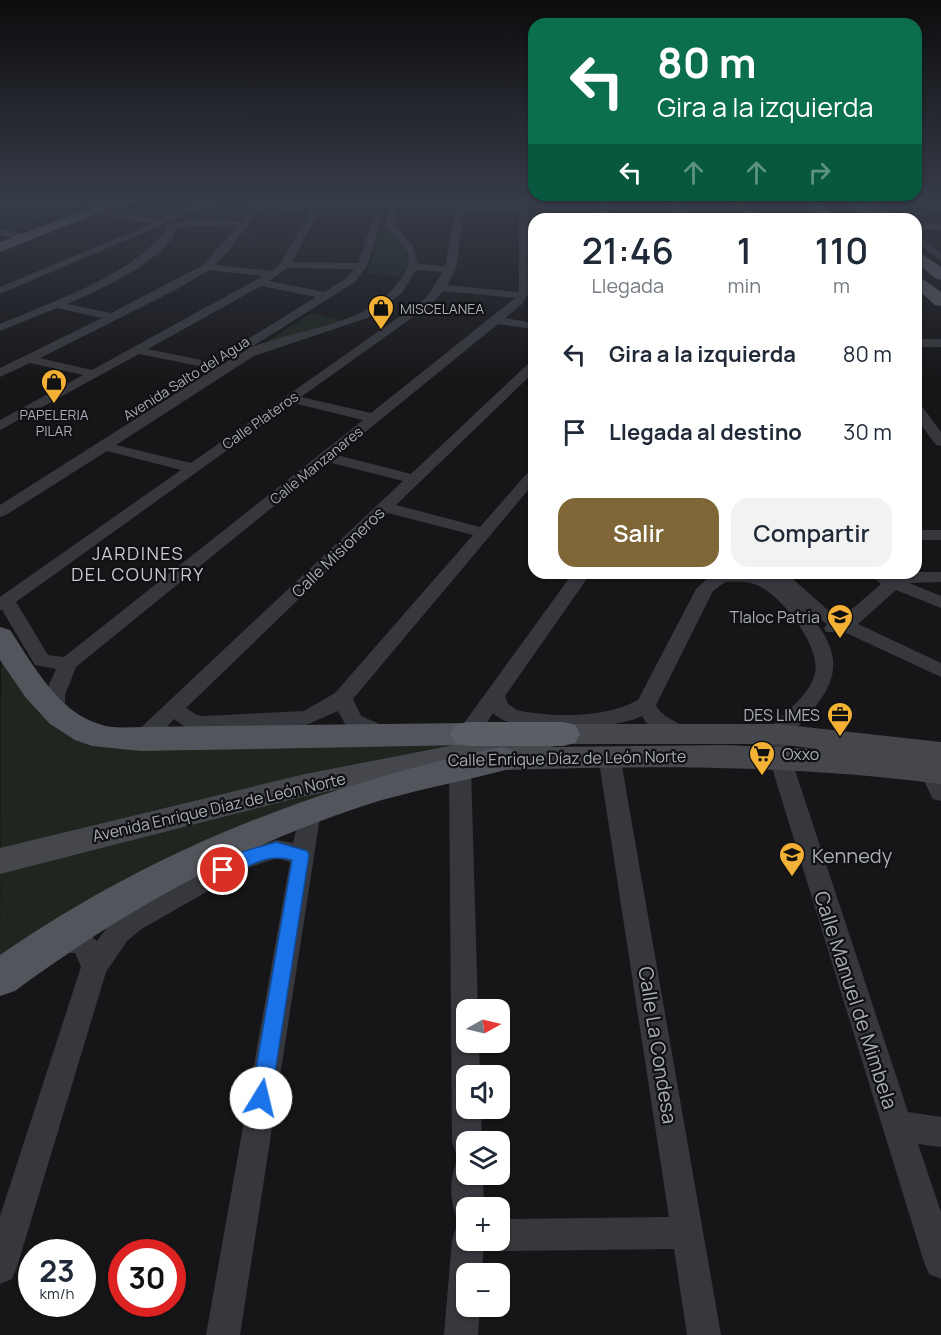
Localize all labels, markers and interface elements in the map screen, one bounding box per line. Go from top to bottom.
text: 80 m [657,33,757,91]
icon: left [558,42,636,120]
text: Gira a la izquierda [657,88,873,125]
icon: left [614,156,647,189]
icon: ahead [677,156,710,189]
icon: ahead [740,156,773,189]
icon: right [803,156,836,189]
text: 21:46 [582,226,674,275]
text: 1 [737,226,752,275]
text: 110 [815,226,868,275]
text: Llegada [592,272,664,299]
text: min [728,272,761,299]
text: m [833,272,850,299]
shop icon: MISCELANEA [366,293,396,331]
place label: MISCELANEA [400,299,484,318]
street label: Avenida Salto del Agua [119,331,253,425]
icon: left [558,338,591,371]
text: Gira a la izquierda [609,339,796,369]
text: 80 m [843,339,892,369]
shop icon: PAPELERIA PILAR [39,367,69,405]
street label: Calle Plateros [218,387,302,453]
place label: PAPELERIA PILAR [19,405,89,440]
icon: arrive [558,416,591,449]
text: Llegada al destino [609,417,802,447]
text: 30 m [843,417,892,447]
street label: Calle Manzanares [266,422,366,508]
button: Salir [558,498,719,567]
button: Compartir [731,498,892,567]
street label: Calle Misioneros [287,502,389,602]
district label: JARDINES DEL COUNTRY [71,541,205,586]
school or university icon: Tlaloc Patria [825,602,855,640]
place label: Tlaloc Patria [730,606,820,628]
office icon: DES LIMES [825,700,855,738]
place label: DES LIMES [744,704,820,726]
supermarket icon: Oxxo [747,739,777,777]
place label: Oxxo [782,743,819,765]
street label: Calle Enrique Díaz de León Norte [448,745,686,771]
street label: Avenida Enrique Díaz de León Norte [90,767,348,847]
school or university icon: Kennedy [777,840,807,878]
place label: Kennedy [812,842,893,869]
pin [197,844,248,895]
icon: arrive [206,853,239,886]
street label: Calle Manuel de Mimbela [808,888,904,1112]
street label: Calle La Condesa [632,964,684,1126]
north arrow [456,999,510,1053]
map controls [456,999,510,1317]
button: sound [456,1065,510,1119]
position arrow [229,1066,293,1130]
button: layers [456,1131,510,1185]
button: + [456,1197,510,1251]
speed limit sign: 30 [108,1239,186,1317]
text: 23 [39,1250,75,1291]
button: − [456,1263,510,1317]
text: km/h [40,1283,74,1304]

